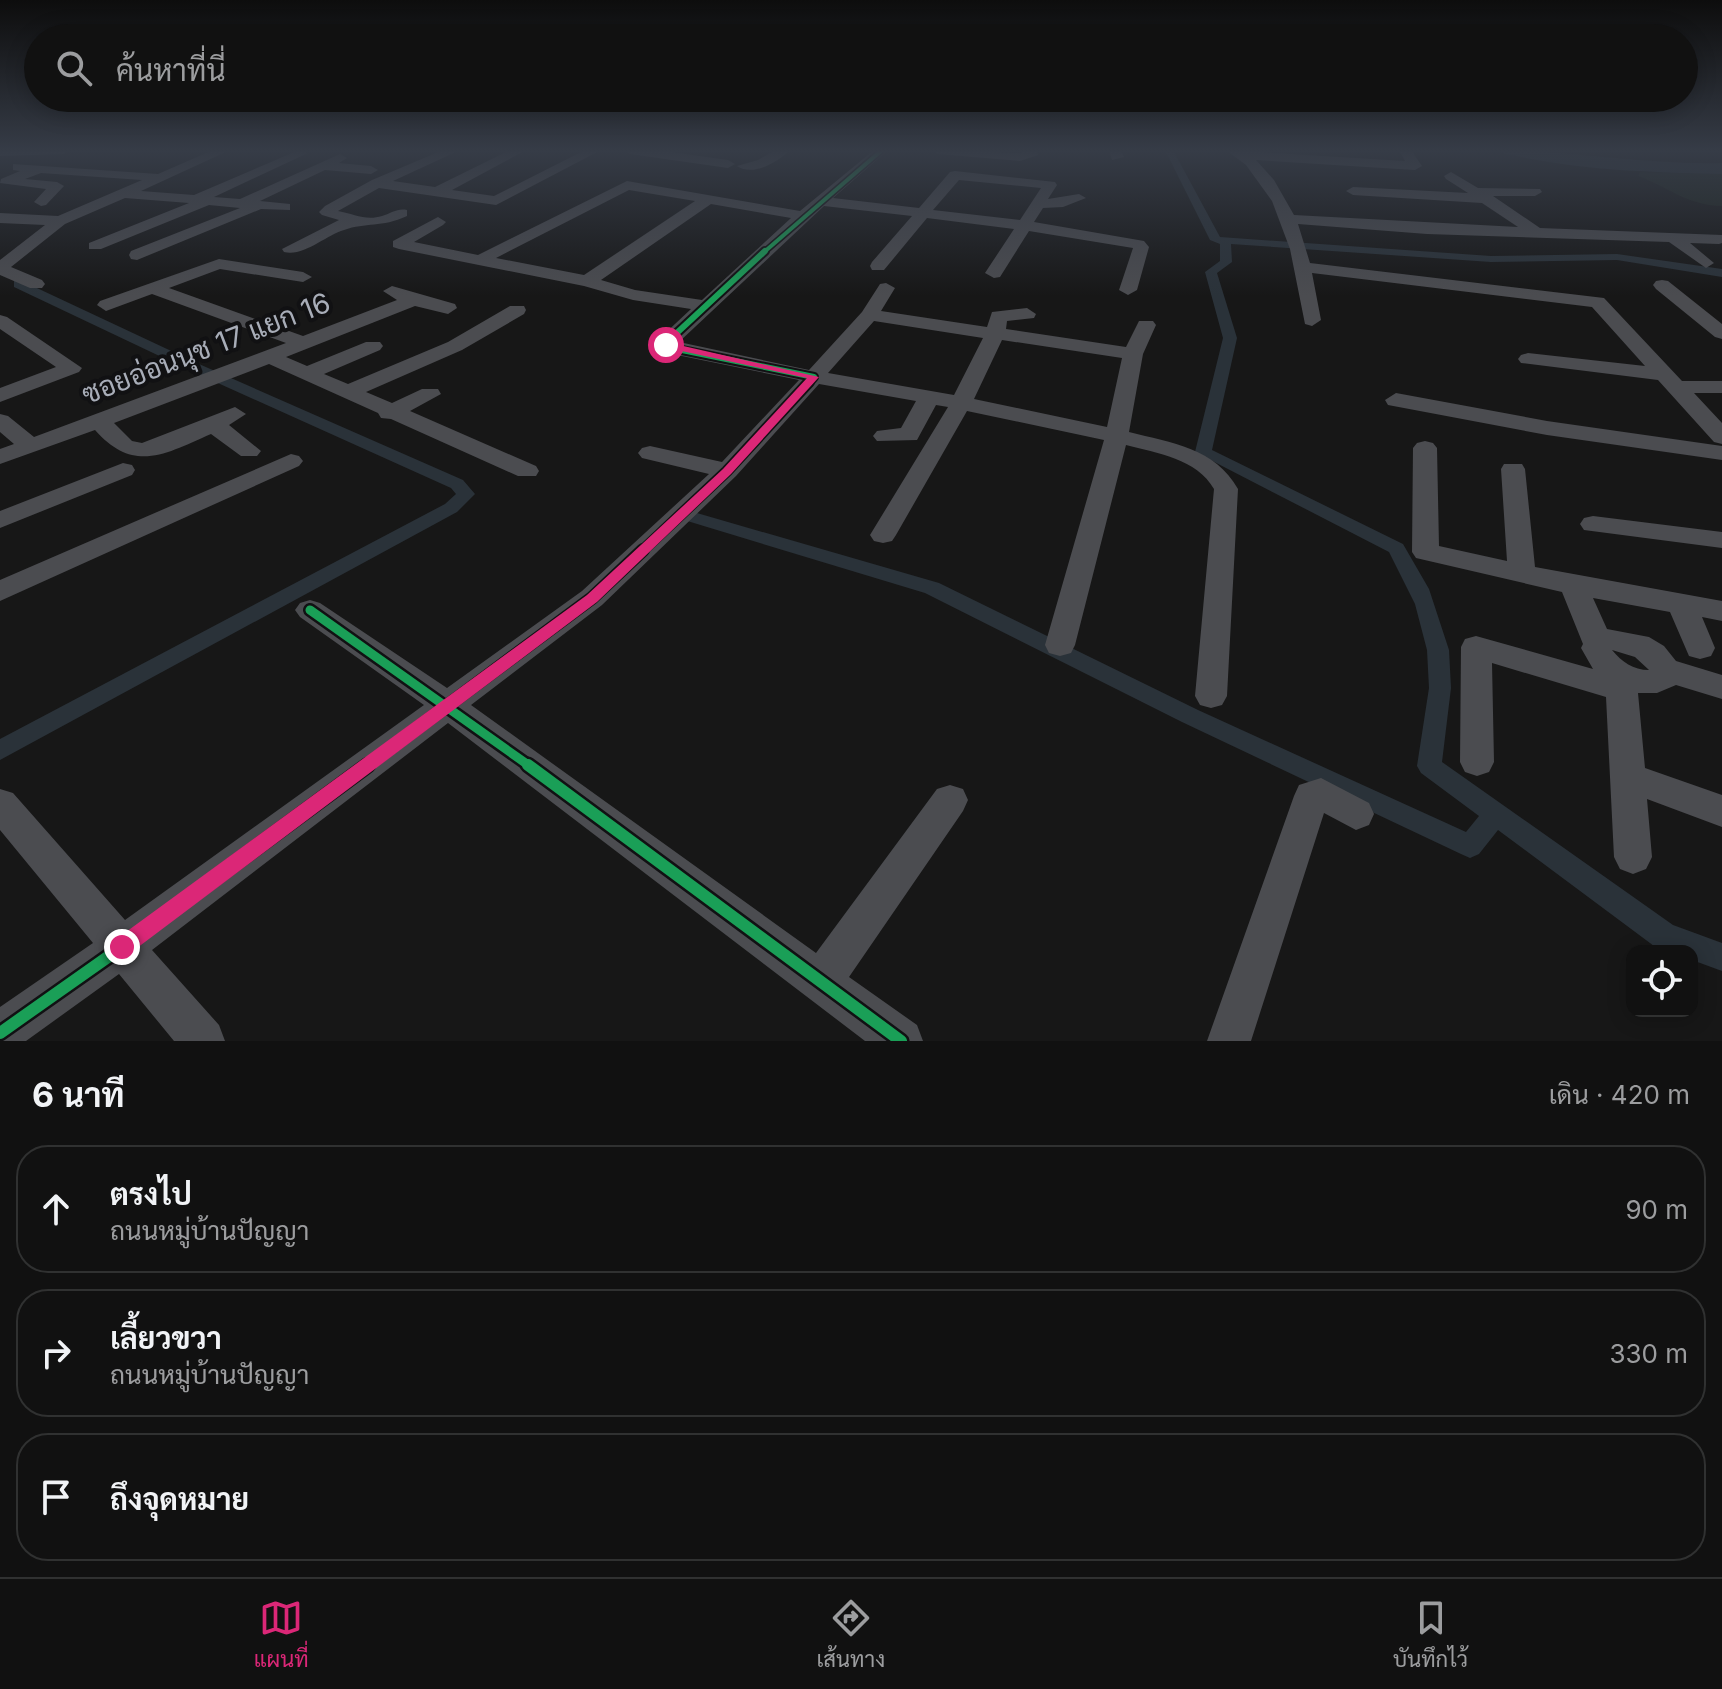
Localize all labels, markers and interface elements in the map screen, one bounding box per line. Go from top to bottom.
search box [24,24,1698,112]
icon: search [52,46,96,90]
text: ค้นหาที่นี่ [116,52,226,88]
street label: ซอยอ่อนนุช 17 แยก 16 [77,285,336,414]
route start [648,327,684,363]
route end [104,929,140,965]
map controls [1626,945,1698,1017]
button: locate [1626,945,1698,1017]
text: 6 นาที [32,1074,125,1115]
text: เดิน · 420 m [1549,1079,1690,1110]
text: ตรงไป [110,1176,192,1212]
icon: ahead [34,1187,78,1231]
text: 90 m [1625,1194,1688,1225]
text: ถนนหมู่บ้านปัญญา [110,1215,309,1246]
text: เลี้ยวขวา [110,1320,222,1356]
icon: right [34,1331,78,1375]
text: 330 m [1609,1338,1688,1369]
text: ถนนหมู่บ้านปัญญา [110,1359,309,1390]
icon: arrive [34,1475,78,1519]
text: ถึงจุดหมาย [110,1481,249,1517]
tab: แผนที่ [254,1596,309,1672]
tab: เส้นทาง [816,1596,885,1672]
tab: บันทึกไว้ [1393,1596,1468,1672]

